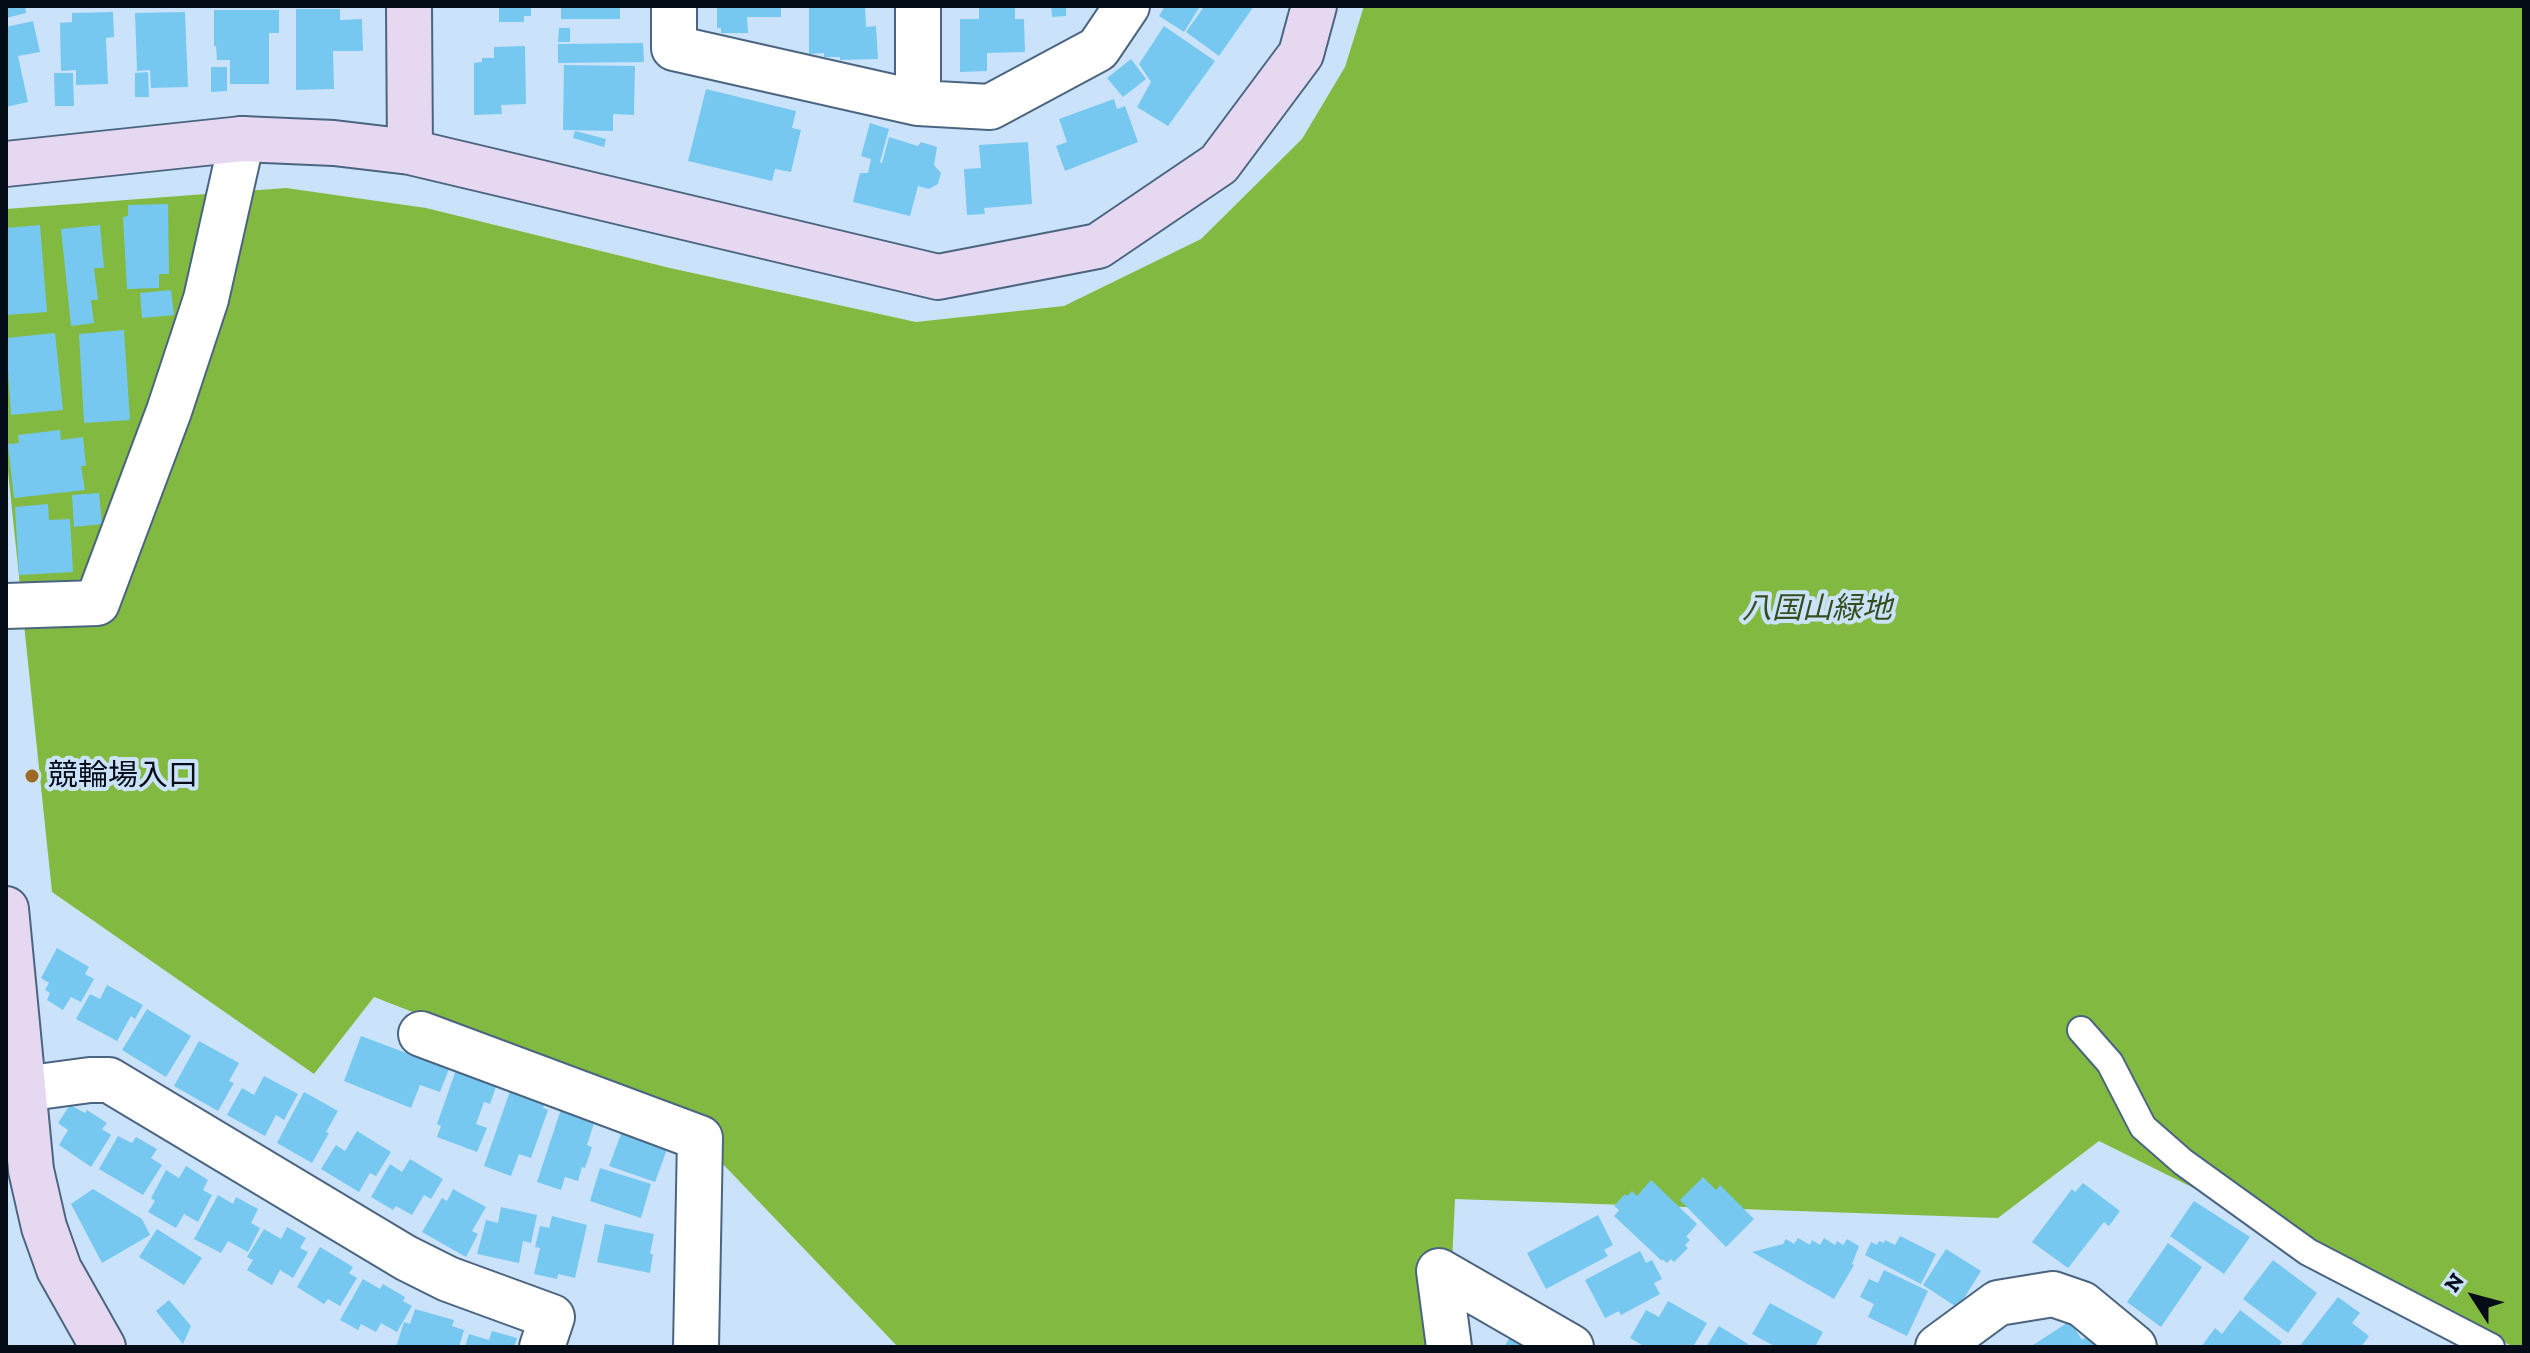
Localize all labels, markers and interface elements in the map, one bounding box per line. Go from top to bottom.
park label: 八国山緑地 [1742,591,1892,627]
place label: 競輪場入口 [48,758,198,794]
marker: 競輪場入口 [23,767,41,785]
north arrow [2434,1257,2514,1337]
text: N [2438,1268,2470,1297]

